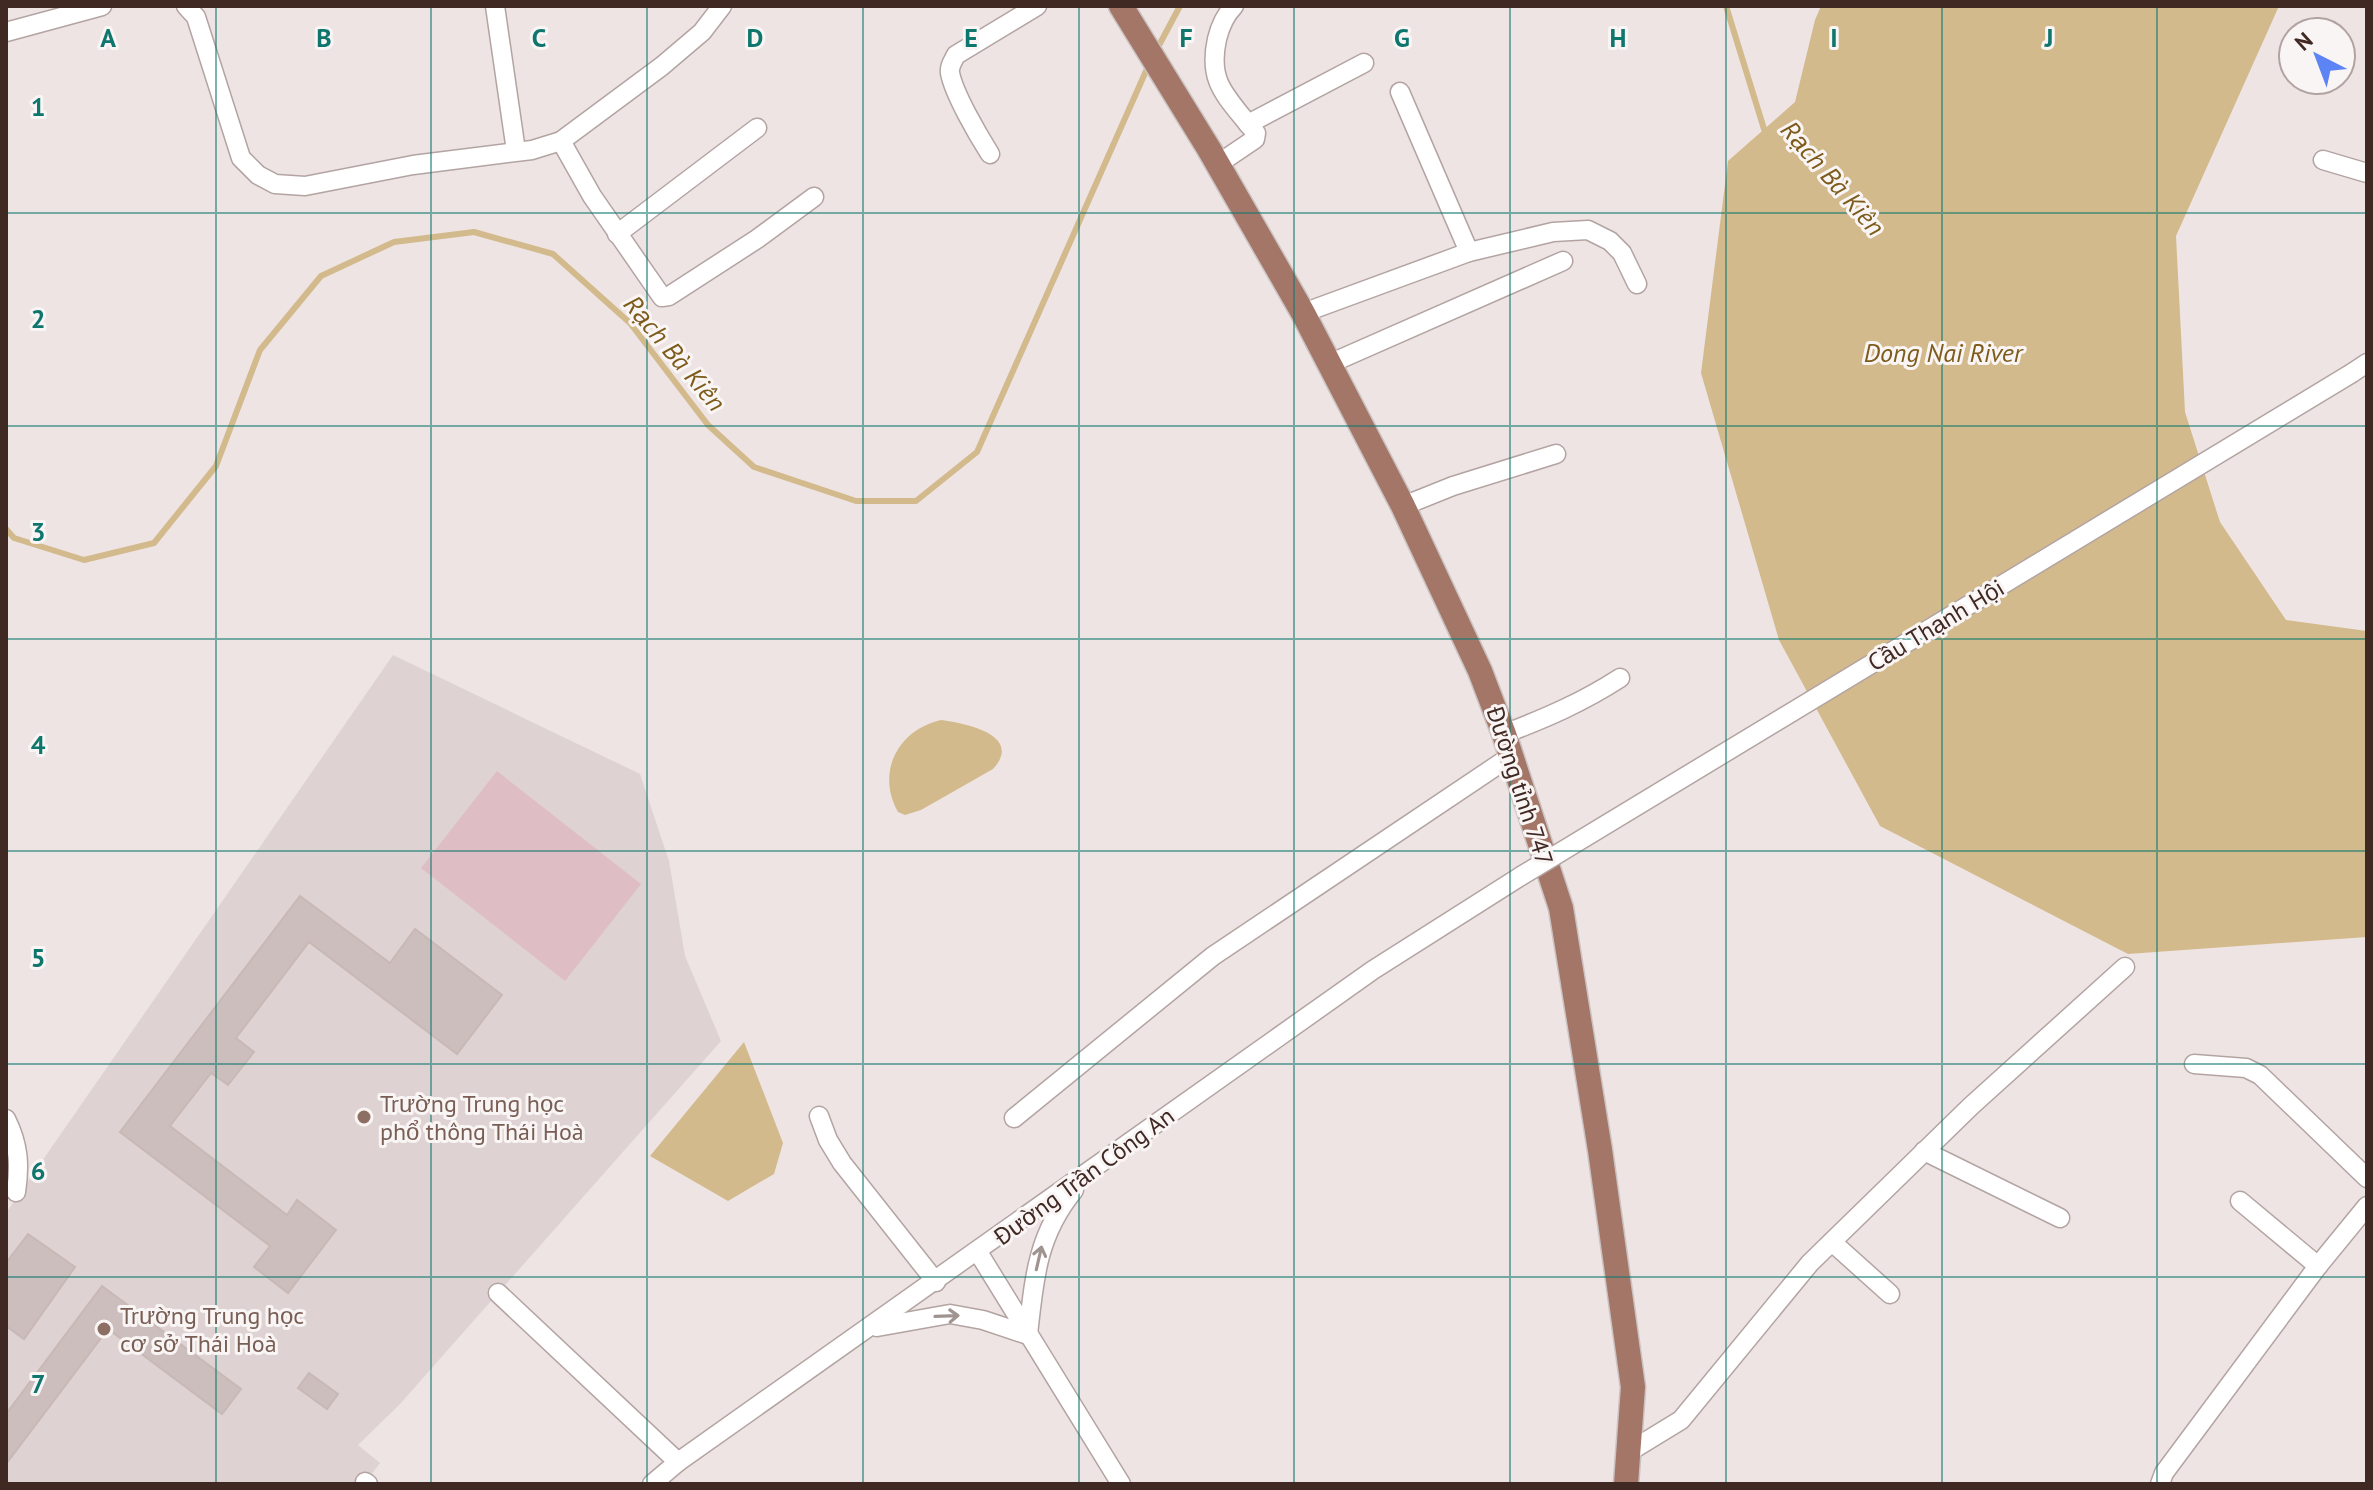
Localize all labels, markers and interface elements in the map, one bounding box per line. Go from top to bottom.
north arrow [2277,16,2357,96]
text: A [100,21,116,54]
text: B [316,21,332,54]
text: C [532,21,546,54]
text: D [747,21,763,54]
text: E [964,21,978,54]
text: F [1179,21,1193,54]
text: G [1394,21,1410,54]
text: H [1610,21,1626,54]
text: I [1830,21,1838,54]
text: J [2044,21,2053,54]
text: N [2289,26,2318,56]
text: 1 [31,90,45,123]
water label: Rạch Bà Kiên [1774,114,1892,242]
water label: Rạch Bà Kiên [617,288,733,418]
text: 2 [31,302,45,335]
water label: Dong Nai River [1864,336,2024,369]
text: 3 [31,515,45,548]
street label: Cầu Thạnh Hội [1862,572,2010,678]
street label: Đường tỉnh 747 [1479,702,1560,869]
text: 4 [31,728,46,761]
text: 5 [31,941,45,974]
place label: Trường Trung học phổ thông Thái Hoà [380,1088,584,1147]
street label: Đường Trần Công An [987,1100,1180,1253]
marker: Trường Trung học phổ thông Thái Hoà [355,1108,373,1126]
text: 6 [31,1154,45,1187]
one-way arrow [1032,1245,1047,1271]
place label: Trường Trung học cơ sở Thái Hoà [120,1300,304,1359]
one-way arrow [933,1309,960,1324]
marker: Trường Trung học cơ sở Thái Hoà [95,1320,113,1338]
text: 7 [31,1367,45,1400]

